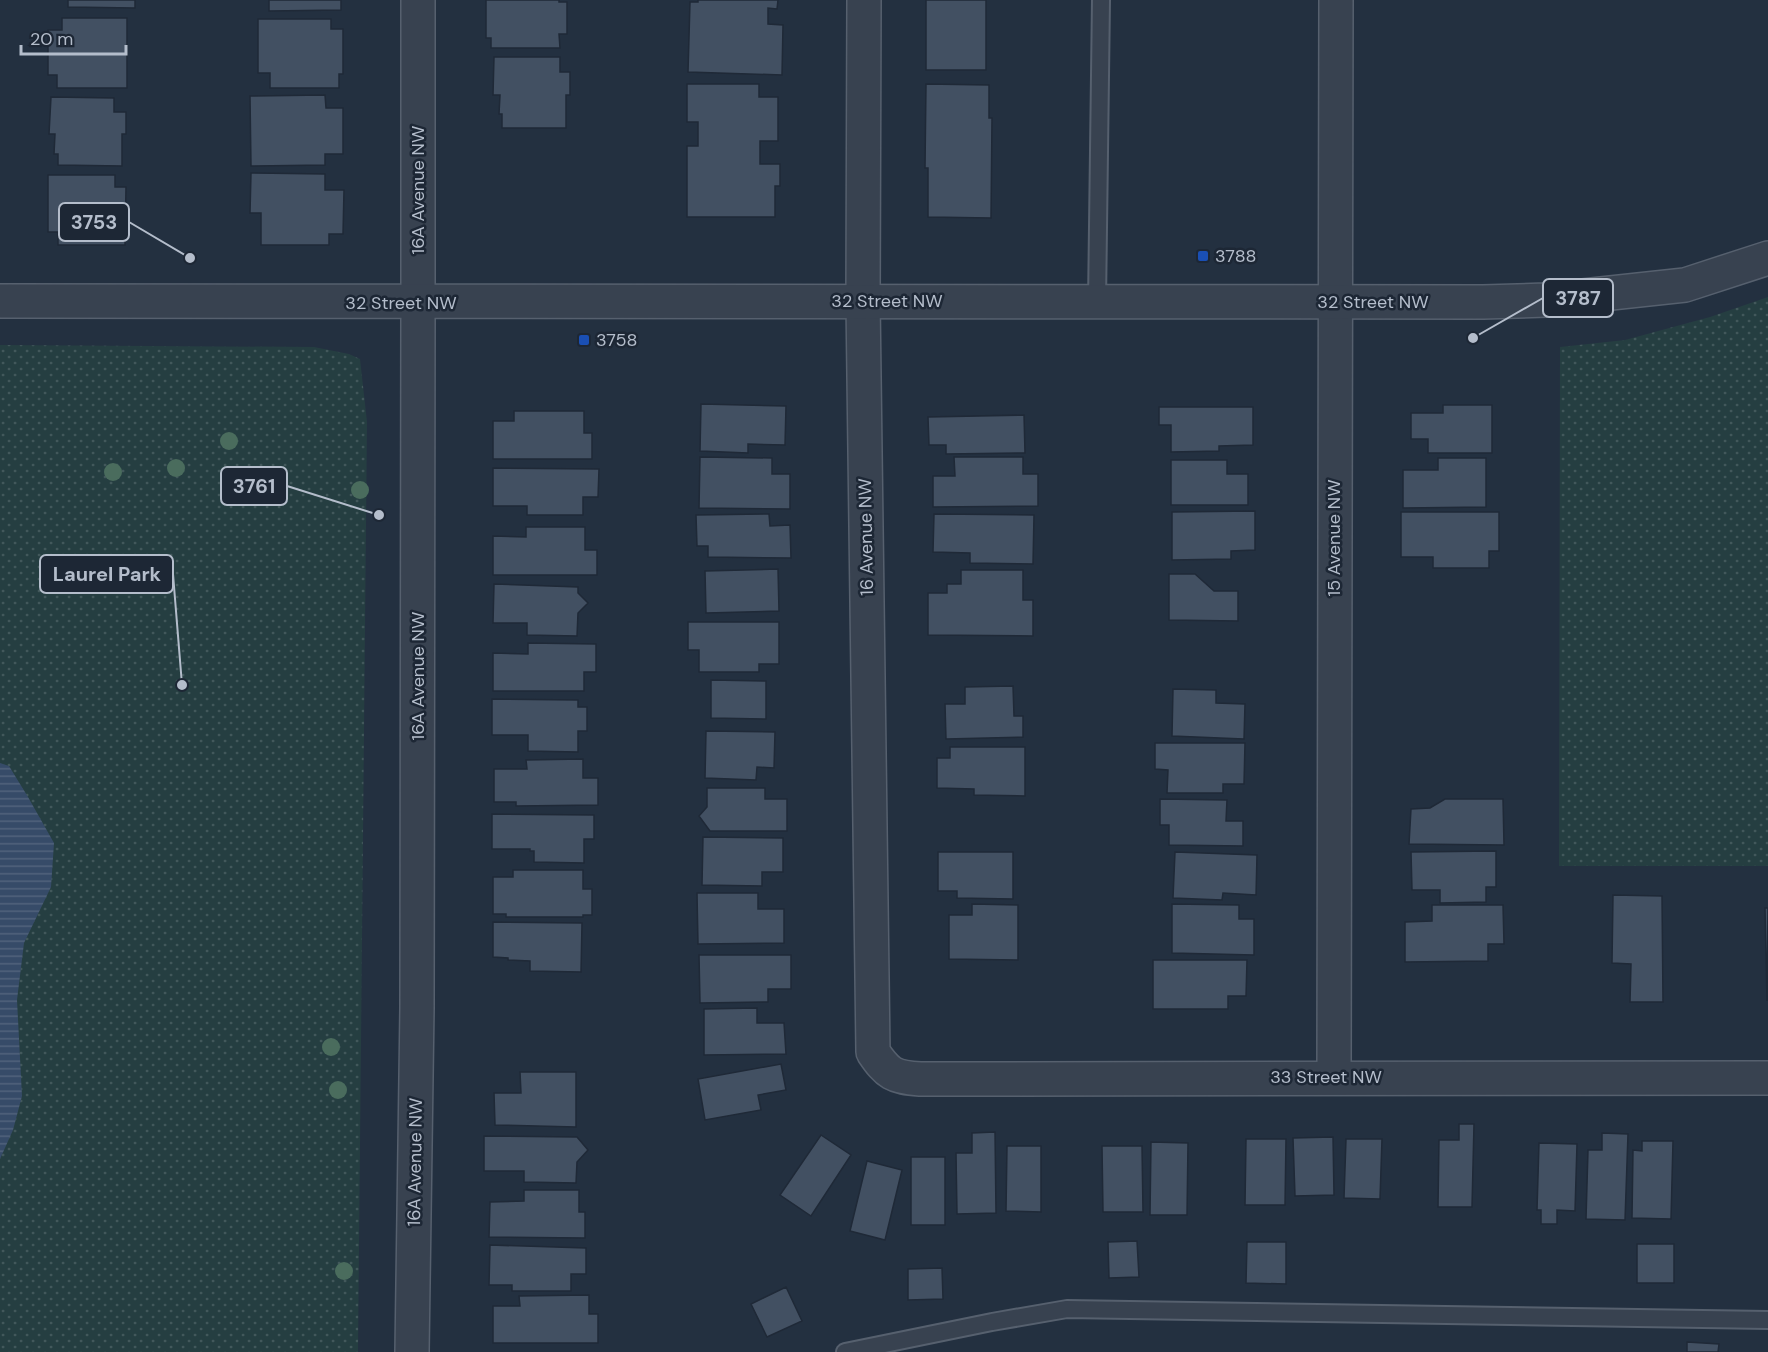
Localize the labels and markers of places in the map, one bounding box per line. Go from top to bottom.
callout: 3753 [59,203,129,241]
place label: 3788 [1215,244,1257,268]
marker: 3788 [1196,249,1210,263]
callout: 3787 [1543,279,1613,317]
place label: 3758 [596,328,637,352]
marker: 3758 [577,333,591,347]
callout: 3761 [221,467,287,505]
callout: Laurel Park [40,555,173,593]

